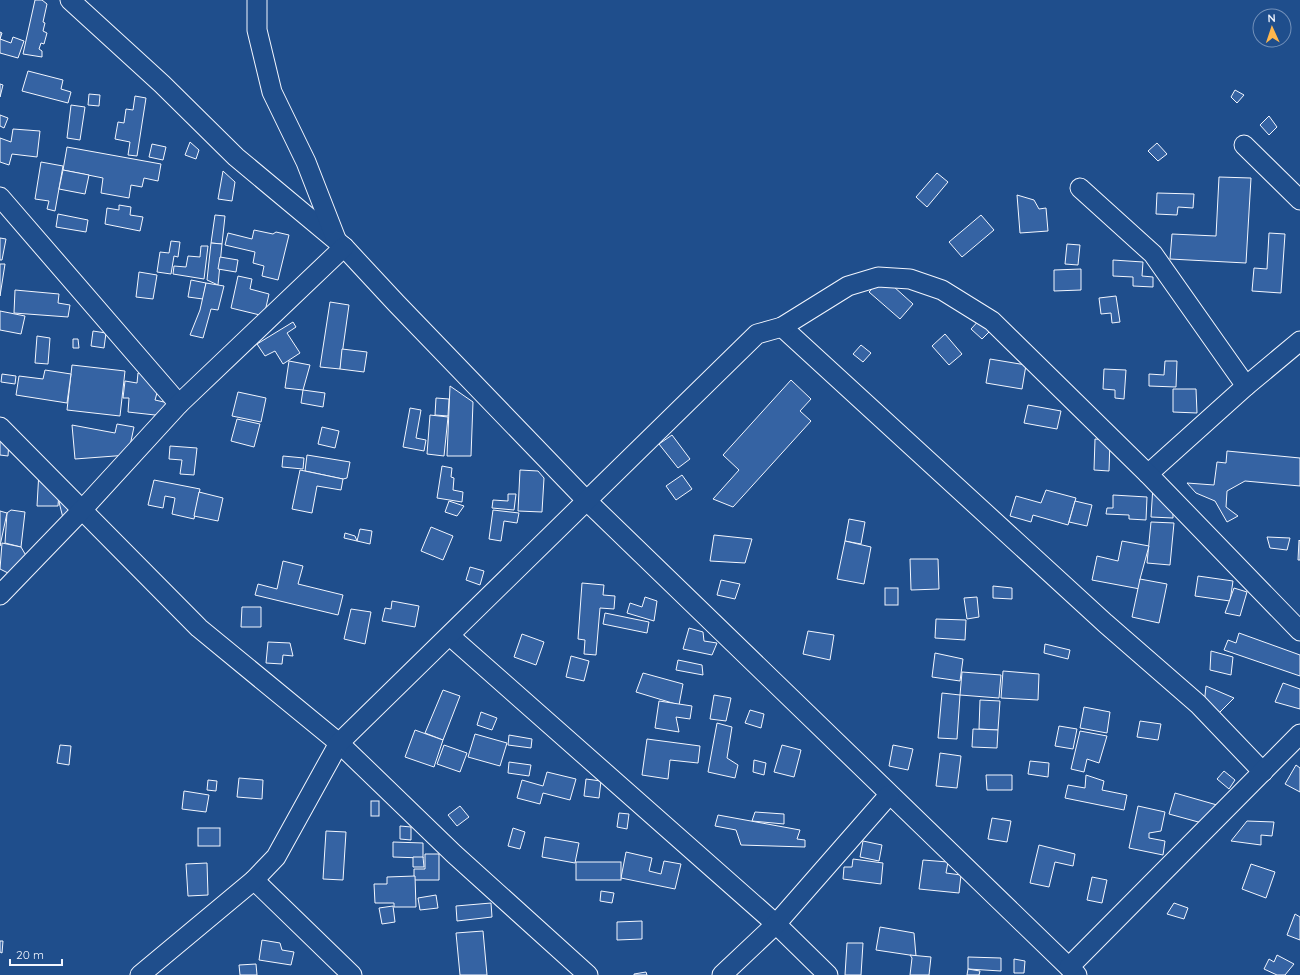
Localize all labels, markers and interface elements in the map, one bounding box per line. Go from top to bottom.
north arrow [1252,8,1292,48]
text: N [1267,11,1276,25]
scale bar [10,941,62,967]
text: 20 m [16,947,44,962]

